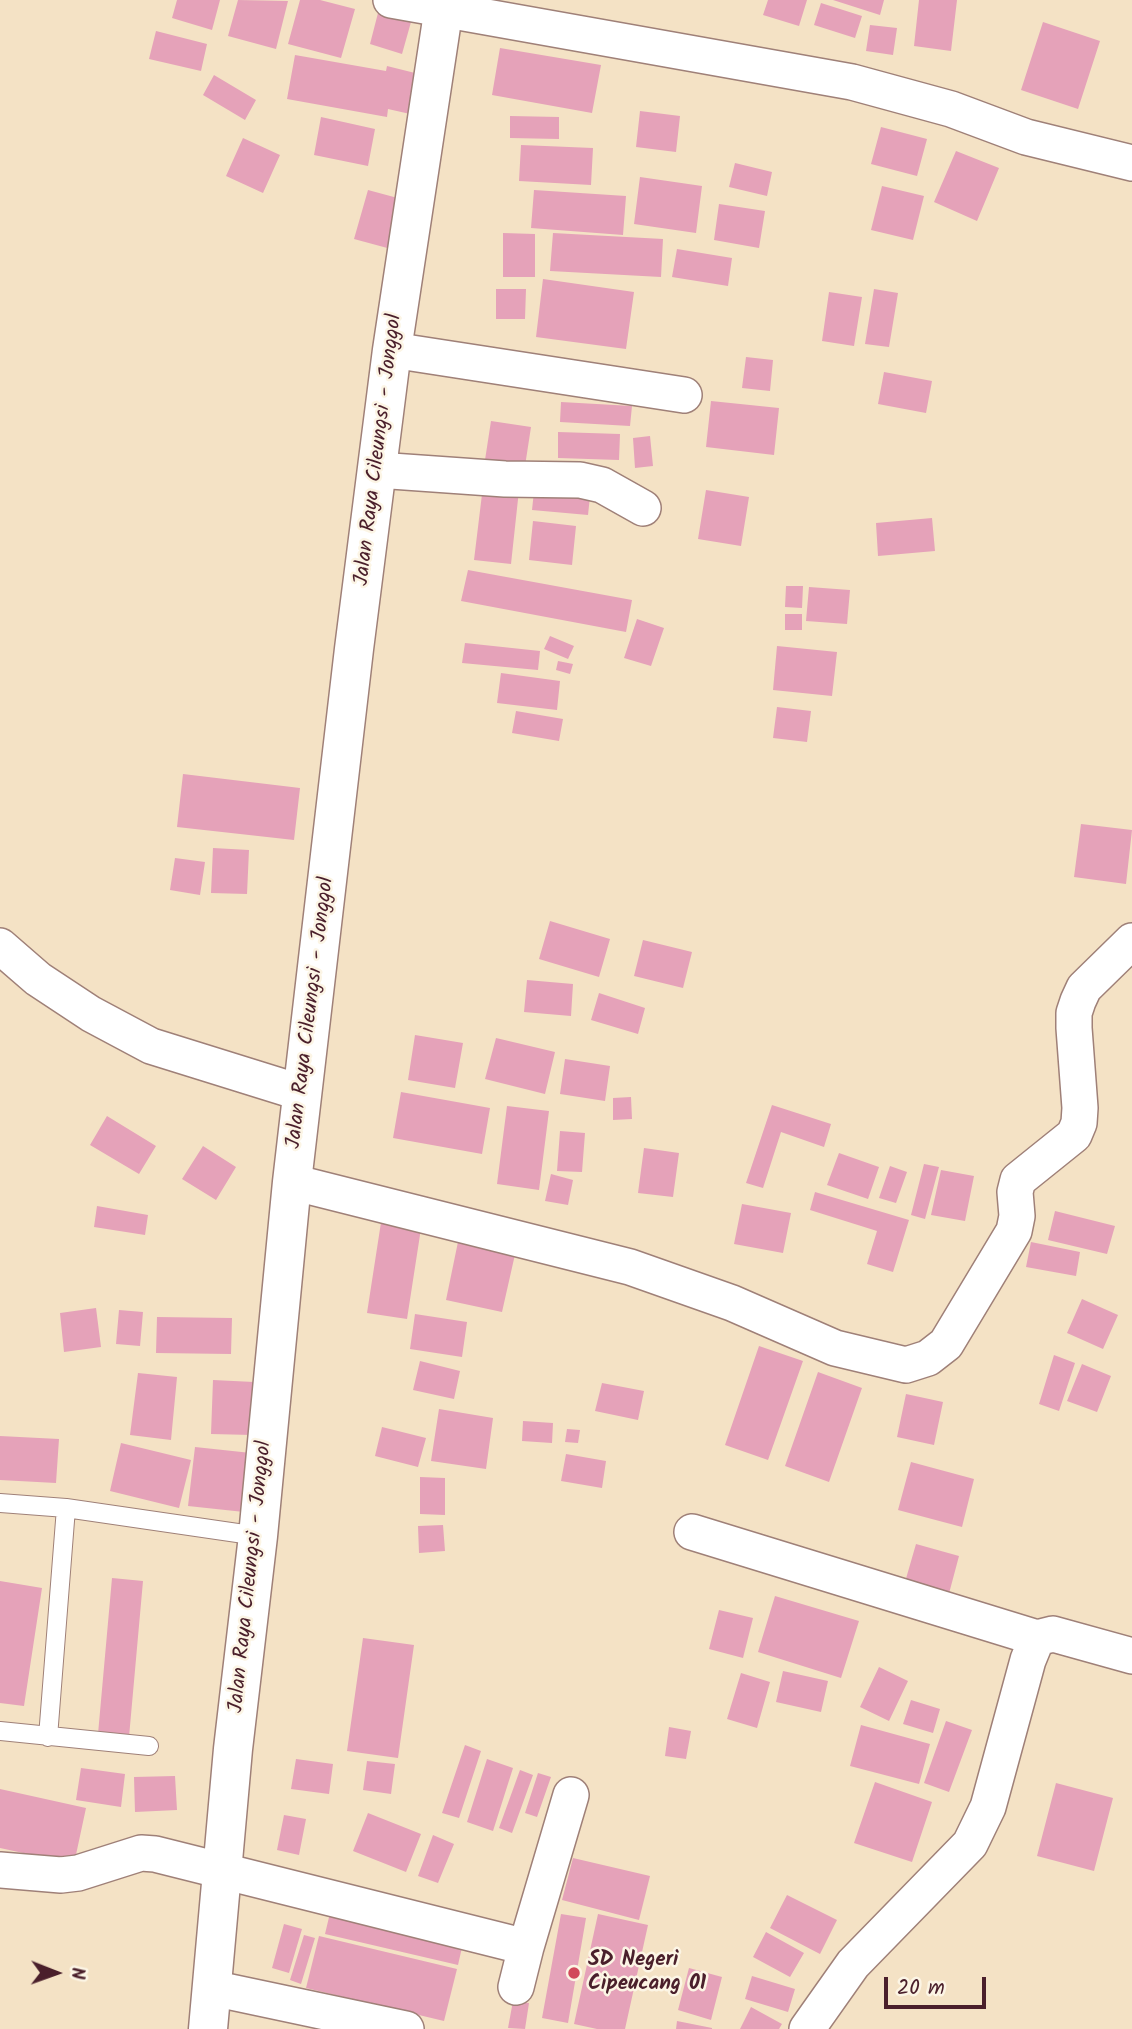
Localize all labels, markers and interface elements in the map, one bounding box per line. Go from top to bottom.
street label: Jalan Raya Cileungsi - Jonggol [351,313,409,587]
street label: Jalan Raya Cileungsi - Jonggol [283,876,341,1150]
street label: Jalan Raya Cileungsi - Jonggol [225,1440,279,1714]
north arrow [21,1938,91,2008]
place label: SD Negeri Cipeucang 01 [588,1948,706,1998]
scale bar [887,1962,988,2006]
marker: SD Negeri Cipeucang 01 [566,1965,582,1981]
text: N [62,1967,92,1980]
text: 20 m [897,1972,945,2005]

